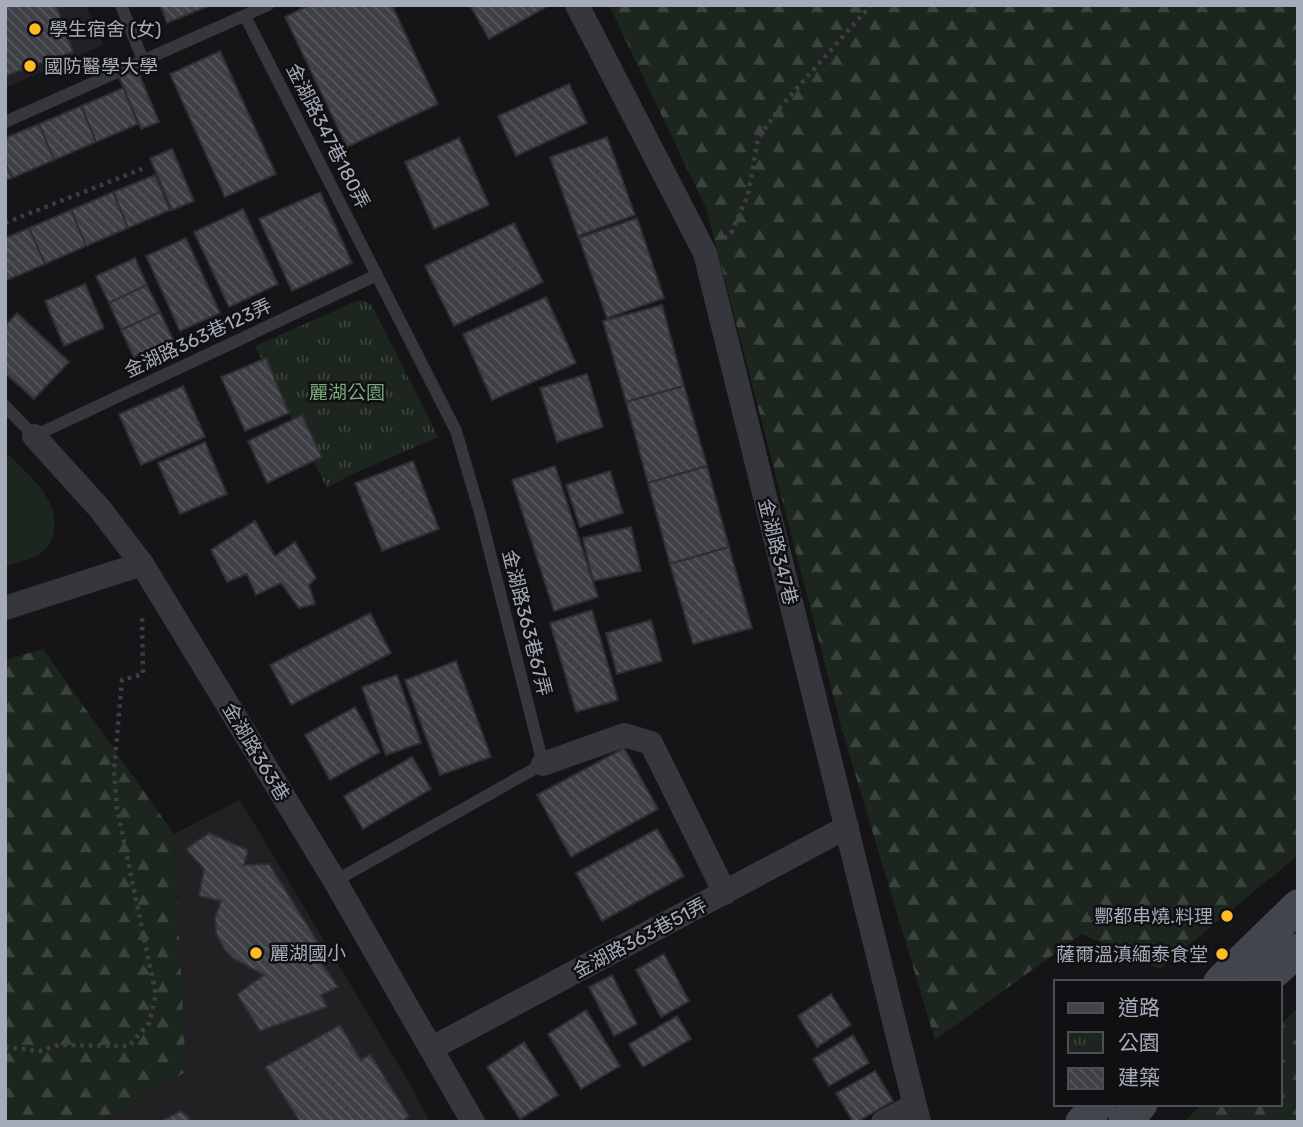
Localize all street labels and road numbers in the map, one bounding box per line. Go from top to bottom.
street label: 金湖路347巷180弄 [281,60,375,212]
street label: 金湖路363巷123弄 [121,294,275,382]
street label: 金湖路347巷 [754,497,802,607]
street label: 金湖路363巷67弄 [498,547,556,699]
street label: 金湖路363巷 [218,699,294,805]
street label: 金湖路363巷51弄 [569,893,711,983]

